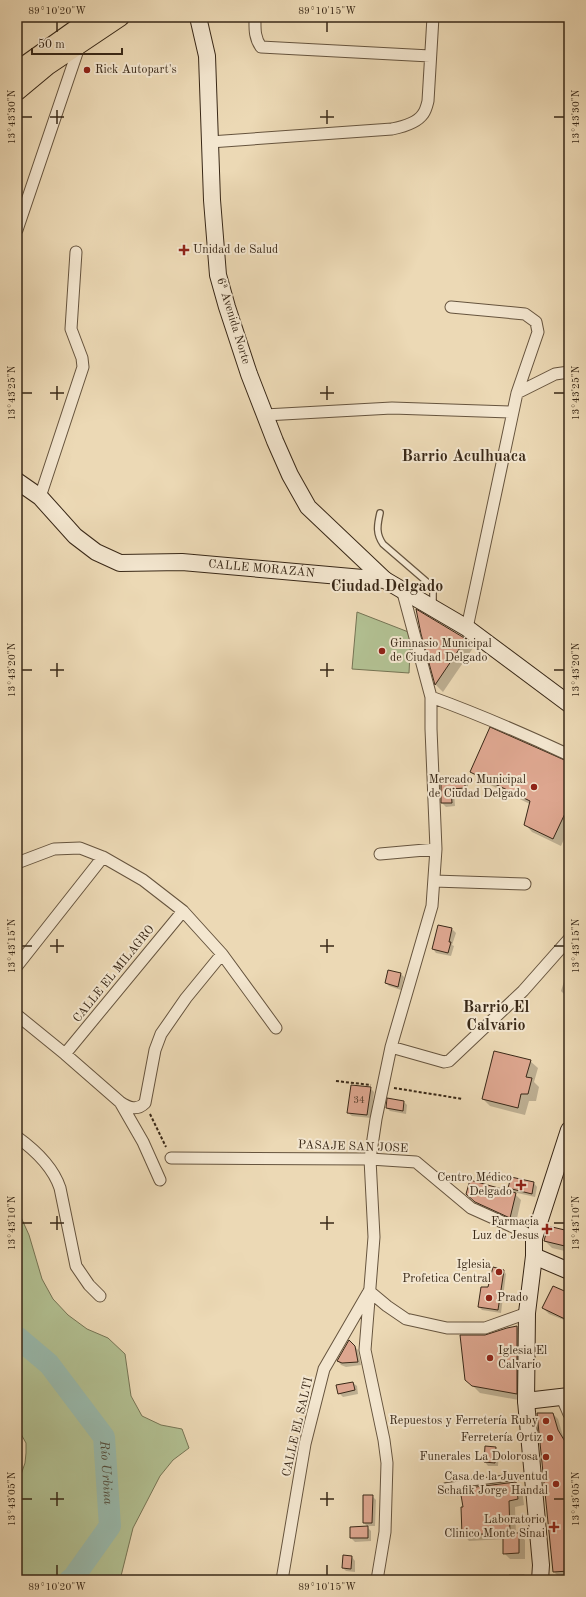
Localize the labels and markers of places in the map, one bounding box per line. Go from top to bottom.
place label: Rick Autopart's [95,64,177,76]
marker: Rick Autopart's [82,65,92,75]
marker: Unidad de Salud [178,244,190,256]
place label: Unidad de Salud [193,244,278,256]
place label: Gimnasio Municipal de Ciudad Delgado [390,638,492,664]
marker: Gimnasio Municipal de Ciudad Delgado [377,646,387,656]
place label: Mercado Municipal de Ciudad Delgado [429,774,526,800]
marker: Mercado Municipal de Ciudad Delgado [529,782,539,792]
place label: Centro Médico Delgado [437,1172,512,1198]
marker: Centro Médico Delgado [515,1179,527,1191]
place label: Farmacia Luz de Jesus [472,1216,539,1242]
marker: Farmacia Luz de Jesus [542,1224,552,1234]
place label: Iglesia Profetica Central [402,1259,491,1285]
marker: Iglesia Profetica Central [494,1267,504,1277]
place label: Prado [497,1292,528,1304]
marker: Prado [484,1293,494,1303]
place label: Iglesia El Calvario [498,1345,547,1371]
marker: Iglesia El Calvario [485,1353,495,1363]
place label: Repuestos y Ferretería Ruby [389,1415,539,1427]
marker: Repuestos y Ferretería Ruby [541,1416,551,1426]
place label: Ferretería Ortiz [461,1432,542,1444]
marker: Ferretería Ortiz [545,1433,555,1443]
place label: Funerales La Dolorosa [419,1451,538,1463]
marker: Funerales La Dolorosa [541,1452,551,1462]
place label: Casa de la Juventud Schafik Jorge Handal [437,1471,548,1497]
marker: Casa de la Juventud Schafik Jorge Handal [551,1479,561,1489]
place label: Laboratorio Clinico Monte Sinai [444,1514,545,1540]
marker: Laboratorio Clinico Monte Sinai [548,1521,560,1533]

